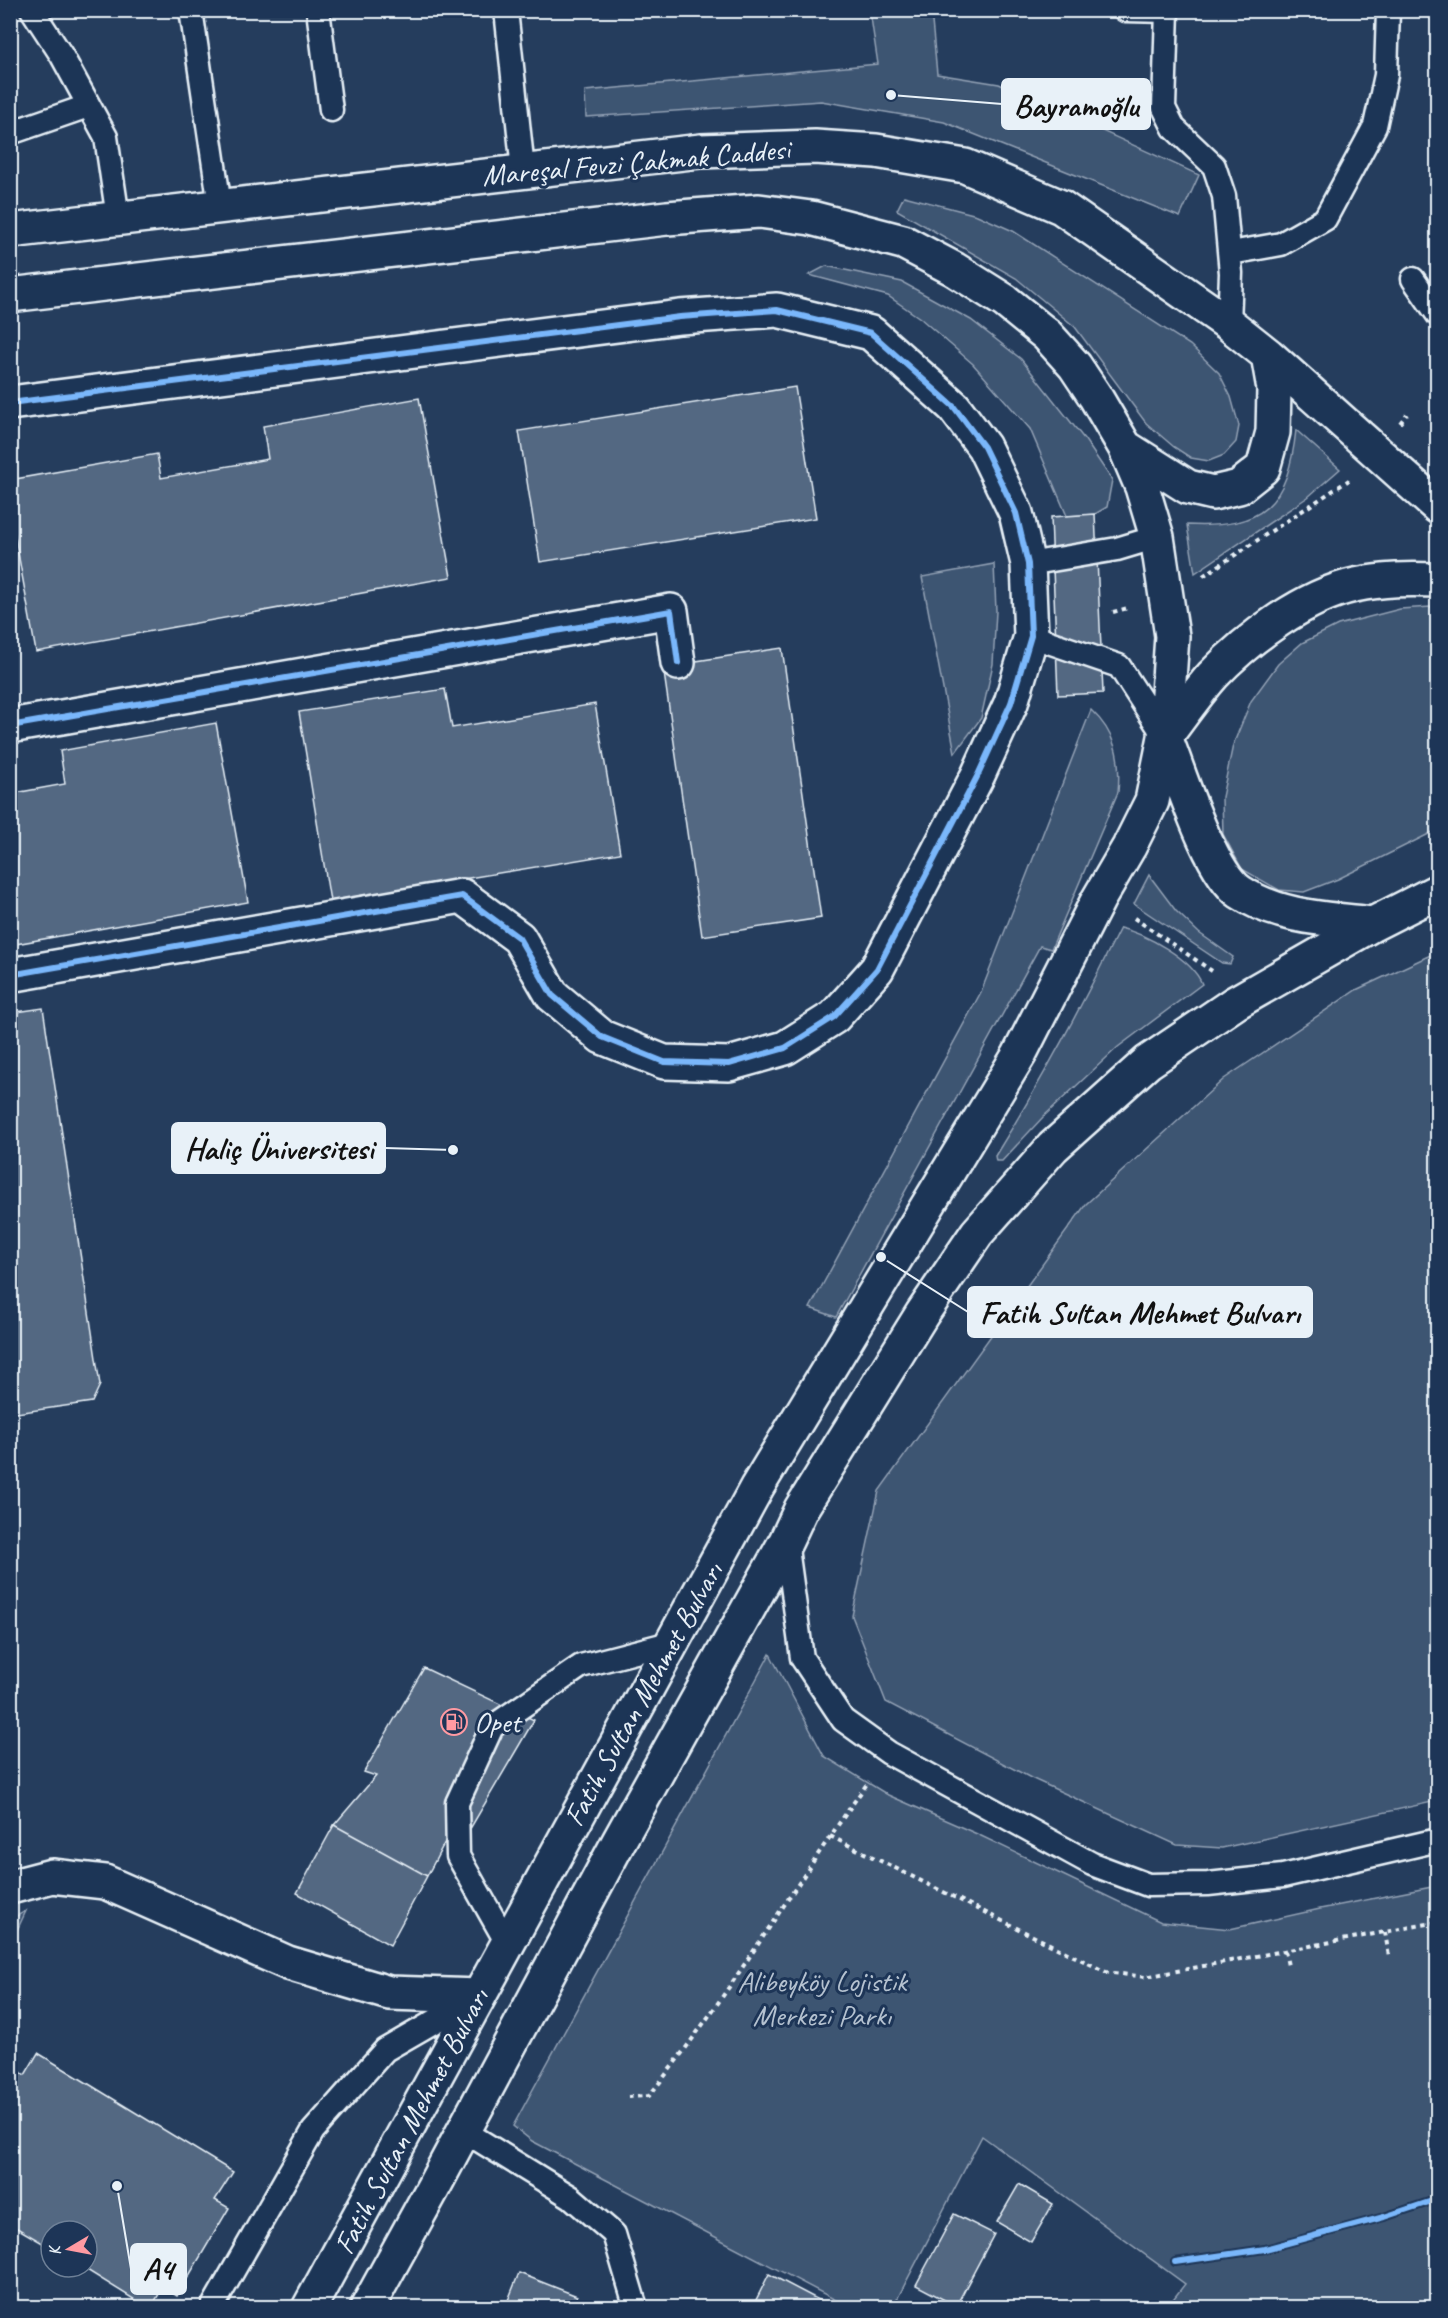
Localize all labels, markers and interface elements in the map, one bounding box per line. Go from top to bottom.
callout: Bayramoğlu [1002,79,1150,129]
text: Bayramoğlu [1014,85,1140,126]
street label: Mareşal Fevzi Çakmak Caddesi [481,129,795,194]
callout: Haliç Üniversitesi [172,1123,385,1173]
text: Haliç Üniversitesi [184,1128,377,1169]
callout: Fatih Sultan Mehmet Bulvarı [968,1287,1312,1337]
text: Fatih Sultan Mehmet Bulvarı [980,1292,1302,1333]
street label: Fatih Sultan Mehmet Bulvarı [555,1554,732,1833]
place label: Opet [474,1703,523,1741]
fuel station icon: Opet [439,1707,469,1737]
park label: Alibeyköy Lojistik Merkezi Parkı [737,1962,909,2034]
street label: Fatih Sultan Mehmet Bulvarı [325,1980,498,2260]
north arrow [39,2219,99,2279]
text: K [44,2242,66,2257]
callout: A4 [131,2244,186,2294]
text: A4 [143,2249,177,2290]

